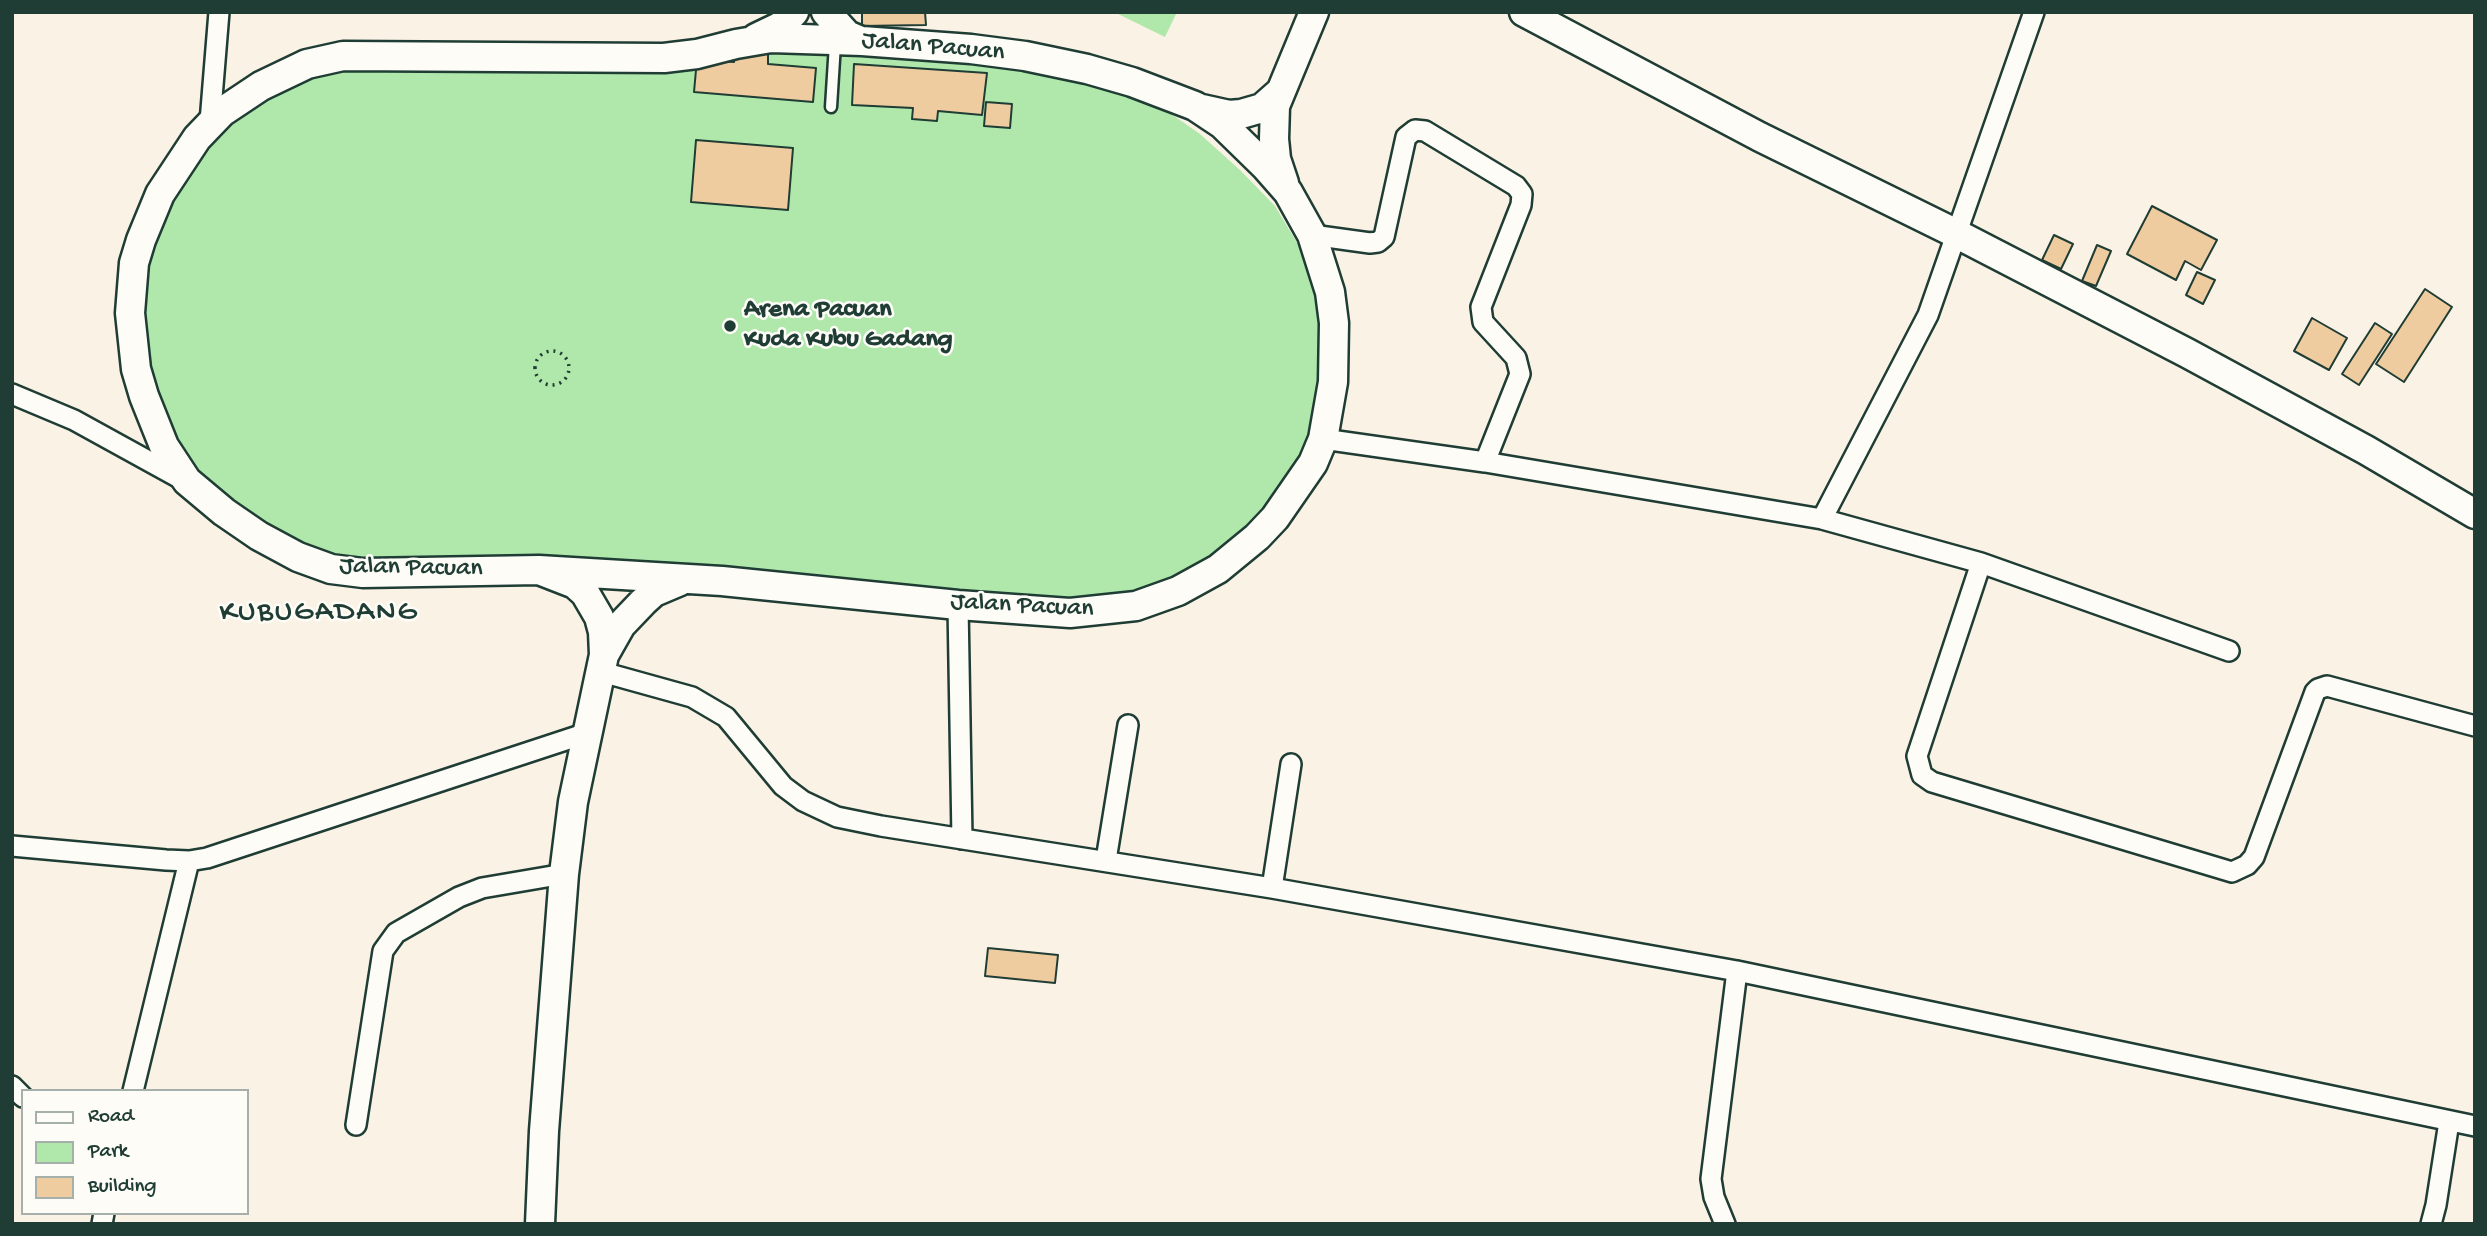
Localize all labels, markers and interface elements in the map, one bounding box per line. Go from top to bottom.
street label: Jalan Pacuan [860,26,1006,70]
place label: Arena Pacuan Kuda Kubu Gadang [744,295,953,356]
marker: Arena Pacuan Kuda Kubu Gadang [722,318,738,334]
street label: Jalan Pacuan [339,552,483,586]
street label: Jalan Pacuan [950,588,1094,626]
district label: KUBUGADANG [221,596,417,632]
legend [21,1089,248,1215]
text: Road [88,1105,134,1130]
text: Park [88,1140,128,1165]
text: Building [88,1175,157,1200]

